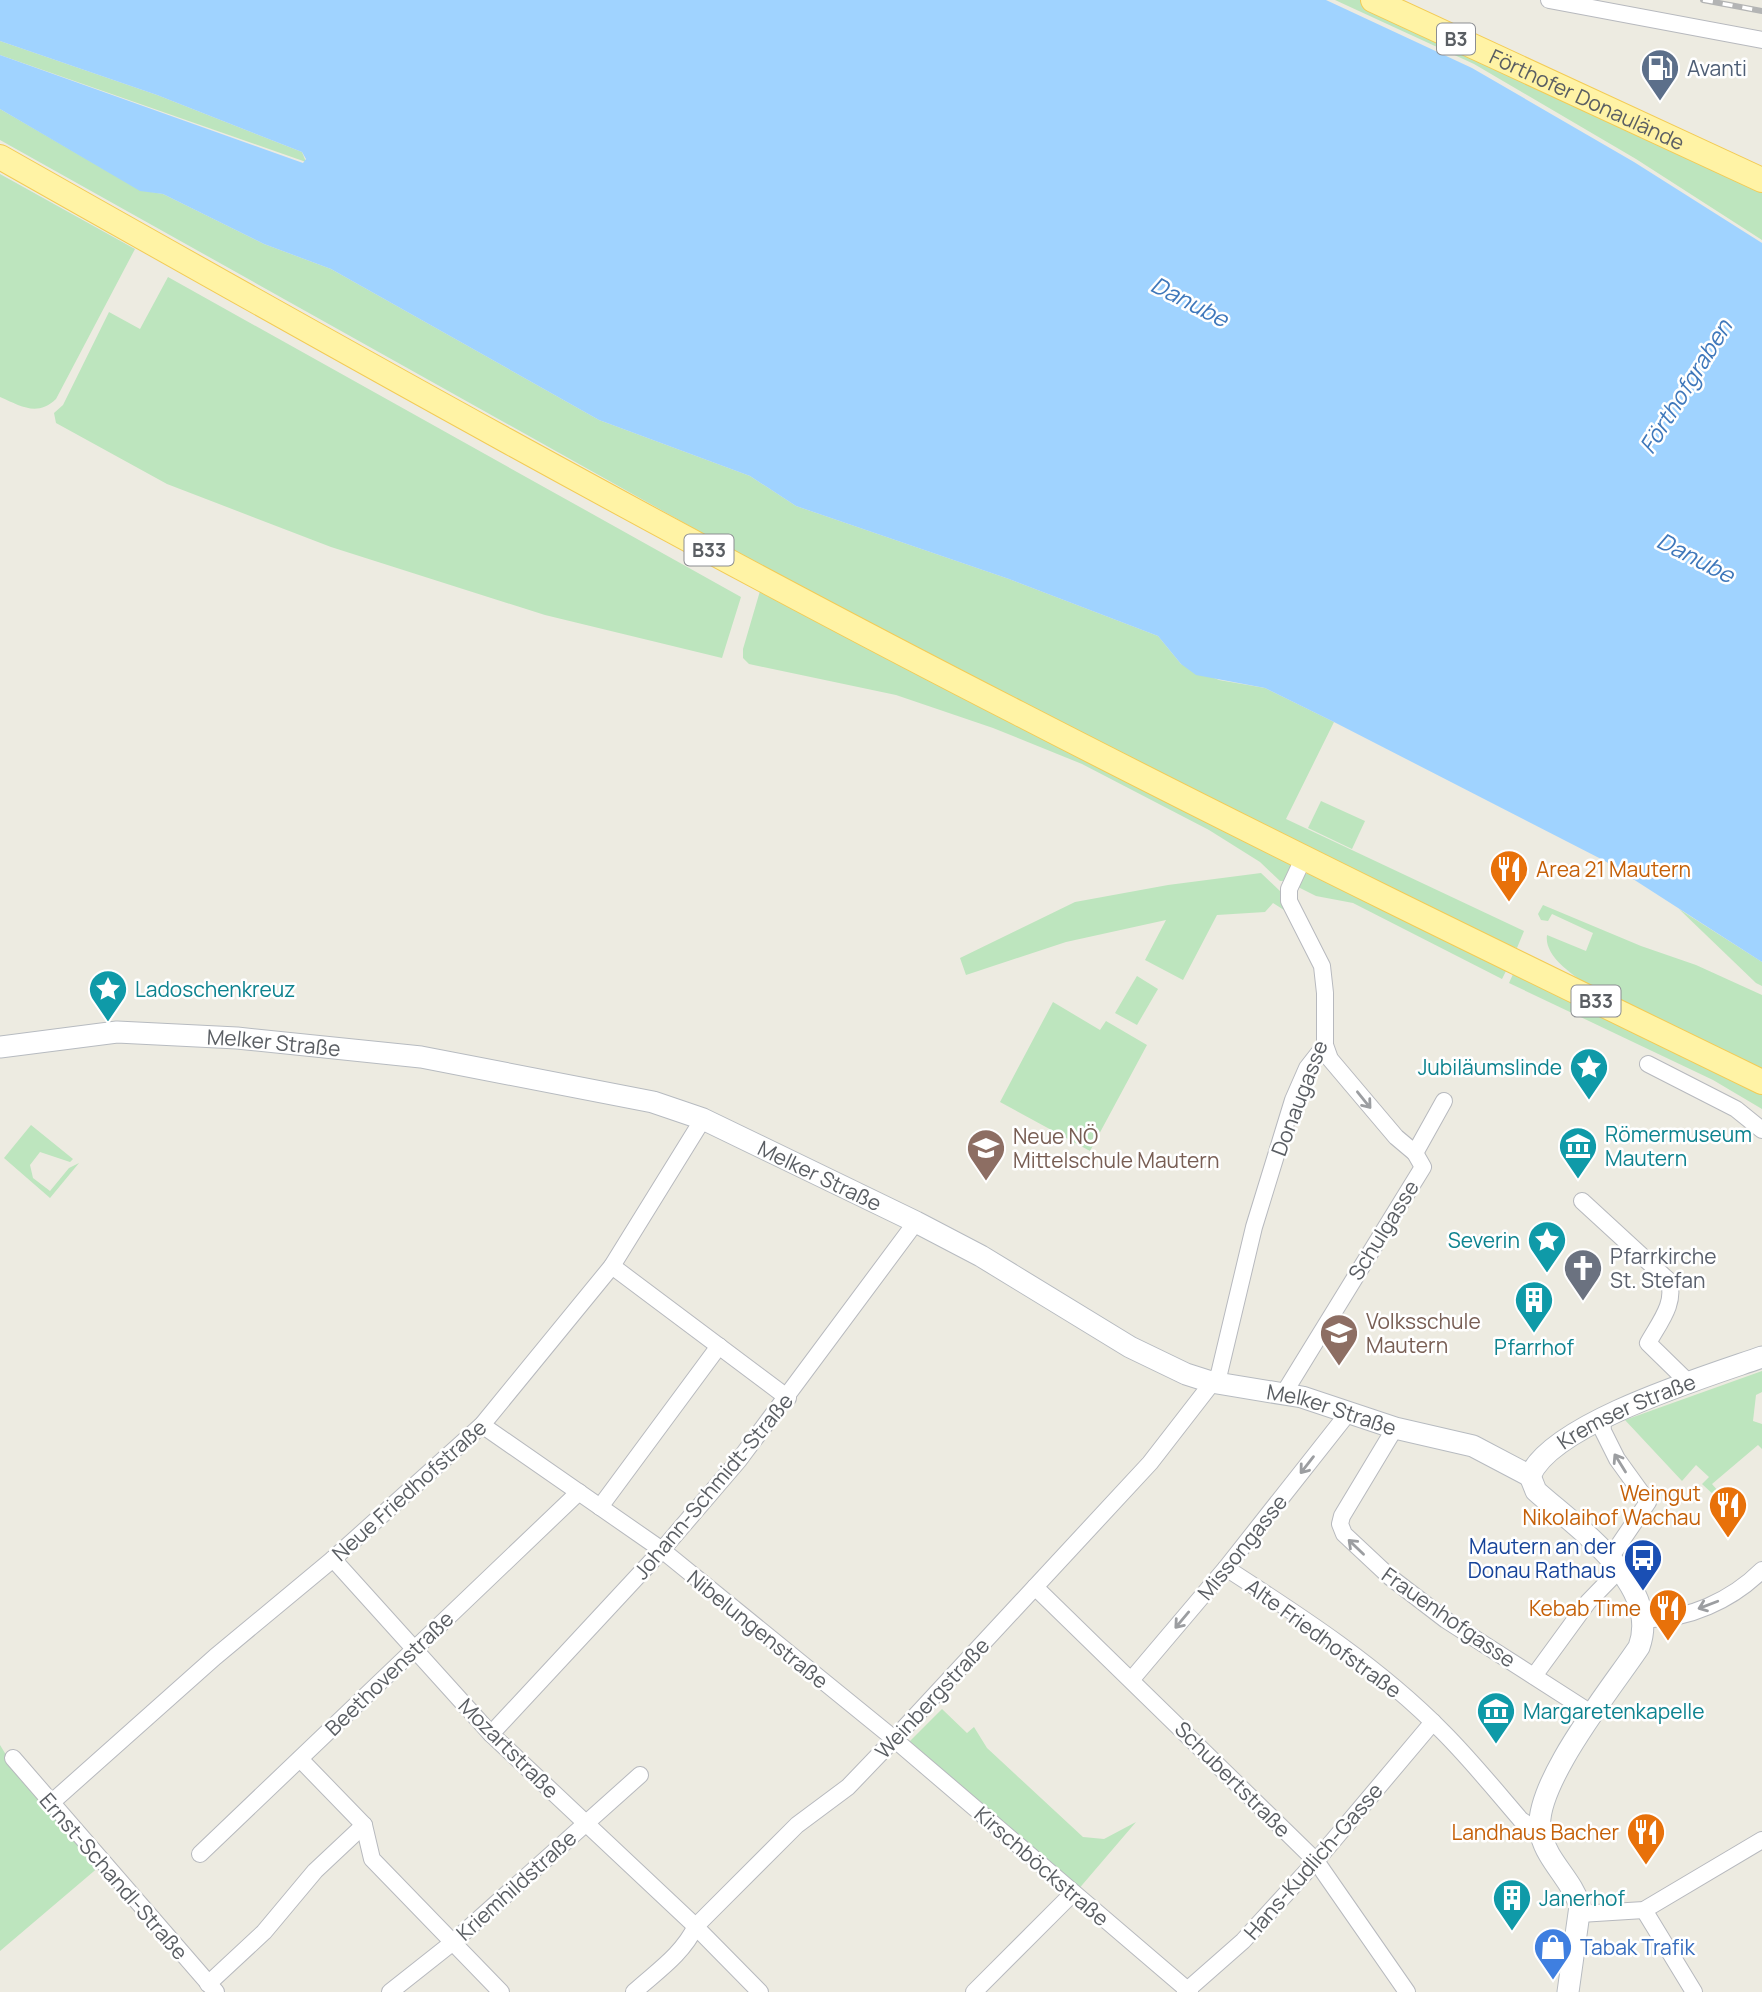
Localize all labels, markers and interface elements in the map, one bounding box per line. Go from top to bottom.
road number: B3 [1437,23,1475,54]
street label: Förthofer Donaulände [1485,42,1689,156]
fuel station icon: Avanti [1639,47,1681,102]
place label: Avanti [1687,54,1747,82]
water label: Danube [1146,268,1235,335]
water label: Förthofgraben [1631,312,1740,459]
water label: Danube [1652,524,1741,591]
road number: B33 [684,534,734,566]
restaurant icon: Area 21 Mautern [1488,848,1530,903]
place label: Area 21 Mautern [1536,855,1691,883]
place icon: Ladoschenkreuz [87,968,129,1023]
place label: Ladoschenkreuz [135,975,295,1003]
road number: B33 [1572,986,1620,1016]
street label: Melker Straße [206,1023,342,1063]
street label: Donaugasse [1264,1036,1334,1160]
place icon: Jubiläumslinde [1568,1046,1610,1101]
place label: Jubiläumslinde [1418,1053,1562,1081]
one-way arrow [1356,1091,1372,1109]
place label: Römermuseum Mautern [1605,1120,1752,1172]
place label: Neue NÖ Mittelschule Mautern [1013,1122,1219,1174]
museum icon: Römermuseum Mautern [1557,1125,1599,1180]
school or university icon: Neue NÖ Mittelschule Mautern [965,1127,1007,1182]
street label: Melker Straße [753,1134,886,1217]
street label: Schulgasse [1341,1175,1425,1285]
place icon: Severin [1526,1219,1568,1274]
place label: Severin [1448,1226,1520,1254]
place label: Pfarrkirche St. Stefan [1610,1242,1717,1294]
church icon: Pfarrkirche St. Stefan [1562,1247,1604,1302]
building icon: Pfarrhof [1513,1279,1555,1334]
place label: Volksschule Mautern [1366,1307,1481,1359]
school or university icon: Volksschule Mautern [1318,1312,1360,1367]
place label: Pfarrhof [1494,1333,1574,1361]
street label: Kremser Straße [1551,1367,1699,1455]
street label: Melker Straße [1265,1377,1400,1441]
street label: Johann-Schmidt-Straße [627,1387,799,1585]
street label: Neue Friedhofstraße [326,1413,492,1567]
one-way arrow [1612,1454,1627,1473]
one-way arrow [1300,1456,1315,1474]
place label: Weingut Nikolaihof Wachau [1522,1479,1701,1531]
restaurant icon: Weingut Nikolaihof Wachau [1707,1484,1749,1539]
street label: Missongasse [1191,1488,1293,1606]
place label: Mautern an der Donau Rathaus [1468,1532,1616,1584]
bus stop icon: Mautern an der Donau Rathaus [1622,1537,1664,1592]
one-way arrow [1348,1538,1365,1555]
street label: Frauenhofgasse [1377,1560,1521,1674]
street label: Nibelungenstraße [682,1563,834,1695]
street label: Alte Friedhofstraße [1241,1572,1407,1704]
restaurant icon: Kebab Time [1647,1587,1689,1642]
place label: Kebab Time [1529,1594,1641,1622]
one-way arrow [1697,1600,1719,1613]
street label: Beethovenstraße [319,1605,459,1741]
one-way arrow [1174,1611,1190,1629]
street label: Weinbergstraße [869,1632,995,1764]
museum icon: Margaretenkapelle [1475,1690,1517,1745]
street label: Mozartstraße [453,1692,565,1804]
place label: Margaretenkapelle [1523,1697,1705,1725]
street label: Schubertstraße [1169,1715,1297,1843]
street label: Hans-Kudlich-Gasse [1237,1777,1389,1945]
street label: Ernst-Schandl-Straße [34,1787,194,1965]
street label: Kirschböckstraße [969,1800,1115,1932]
restaurant icon: Landhaus Bacher [1625,1811,1667,1866]
place label: Landhaus Bacher [1451,1818,1619,1846]
street label: Kriemhildstraße [450,1824,582,1946]
building icon: Janerhof [1491,1877,1533,1932]
place label: Janerhof [1539,1884,1626,1912]
shop icon: Tabak Trafik [1532,1926,1574,1981]
place label: Tabak Trafik [1580,1933,1695,1961]

